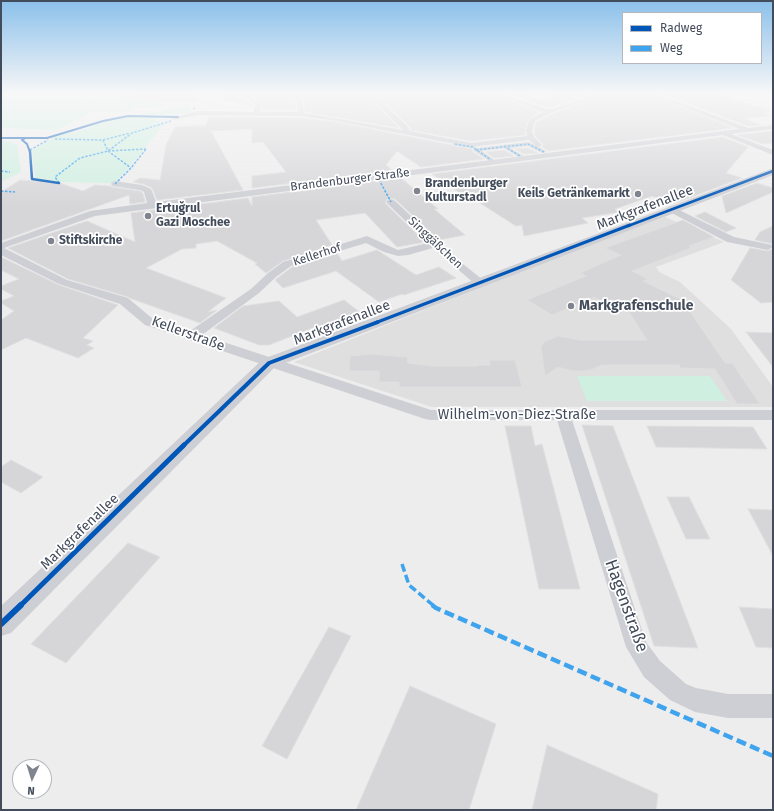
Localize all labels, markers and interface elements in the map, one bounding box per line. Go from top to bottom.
legend [622,12,762,64]
text: Radweg [660,21,702,35]
text: Weg [660,41,683,55]
street label: Brandenburger Straße [290,166,410,194]
place label: Brandenburger Kulturstadl [425,177,508,205]
street label: Markgrafenallee [594,182,696,234]
marker: Brandenburger Kulturstadl [412,186,422,196]
place label: Keils Getränkemarkt [518,187,630,201]
marker: Keils Getränkemarkt [633,189,643,199]
place label: Ertuğrul Gazi Moschee [156,202,230,230]
marker: Ertuğrul Gazi Moschee [143,211,153,221]
street label: Singgäßchen [405,214,465,272]
place label: Stiftskirche [59,234,122,248]
marker: Stiftskirche [46,236,56,246]
street label: Kellerhof [291,240,343,270]
street label: Markgrafenallee [291,297,393,349]
place label: Markgrafenschule [579,298,693,314]
marker: Markgrafenschule [566,301,576,311]
street label: Kellerstraße [149,313,227,355]
street label: Wilhelm-von-Diez-Straße [438,407,596,423]
street label: Markgrafenallee [37,491,123,573]
street label: Hagenstraße [600,557,652,655]
north arrow [12,759,52,799]
text: N [27,784,35,797]

